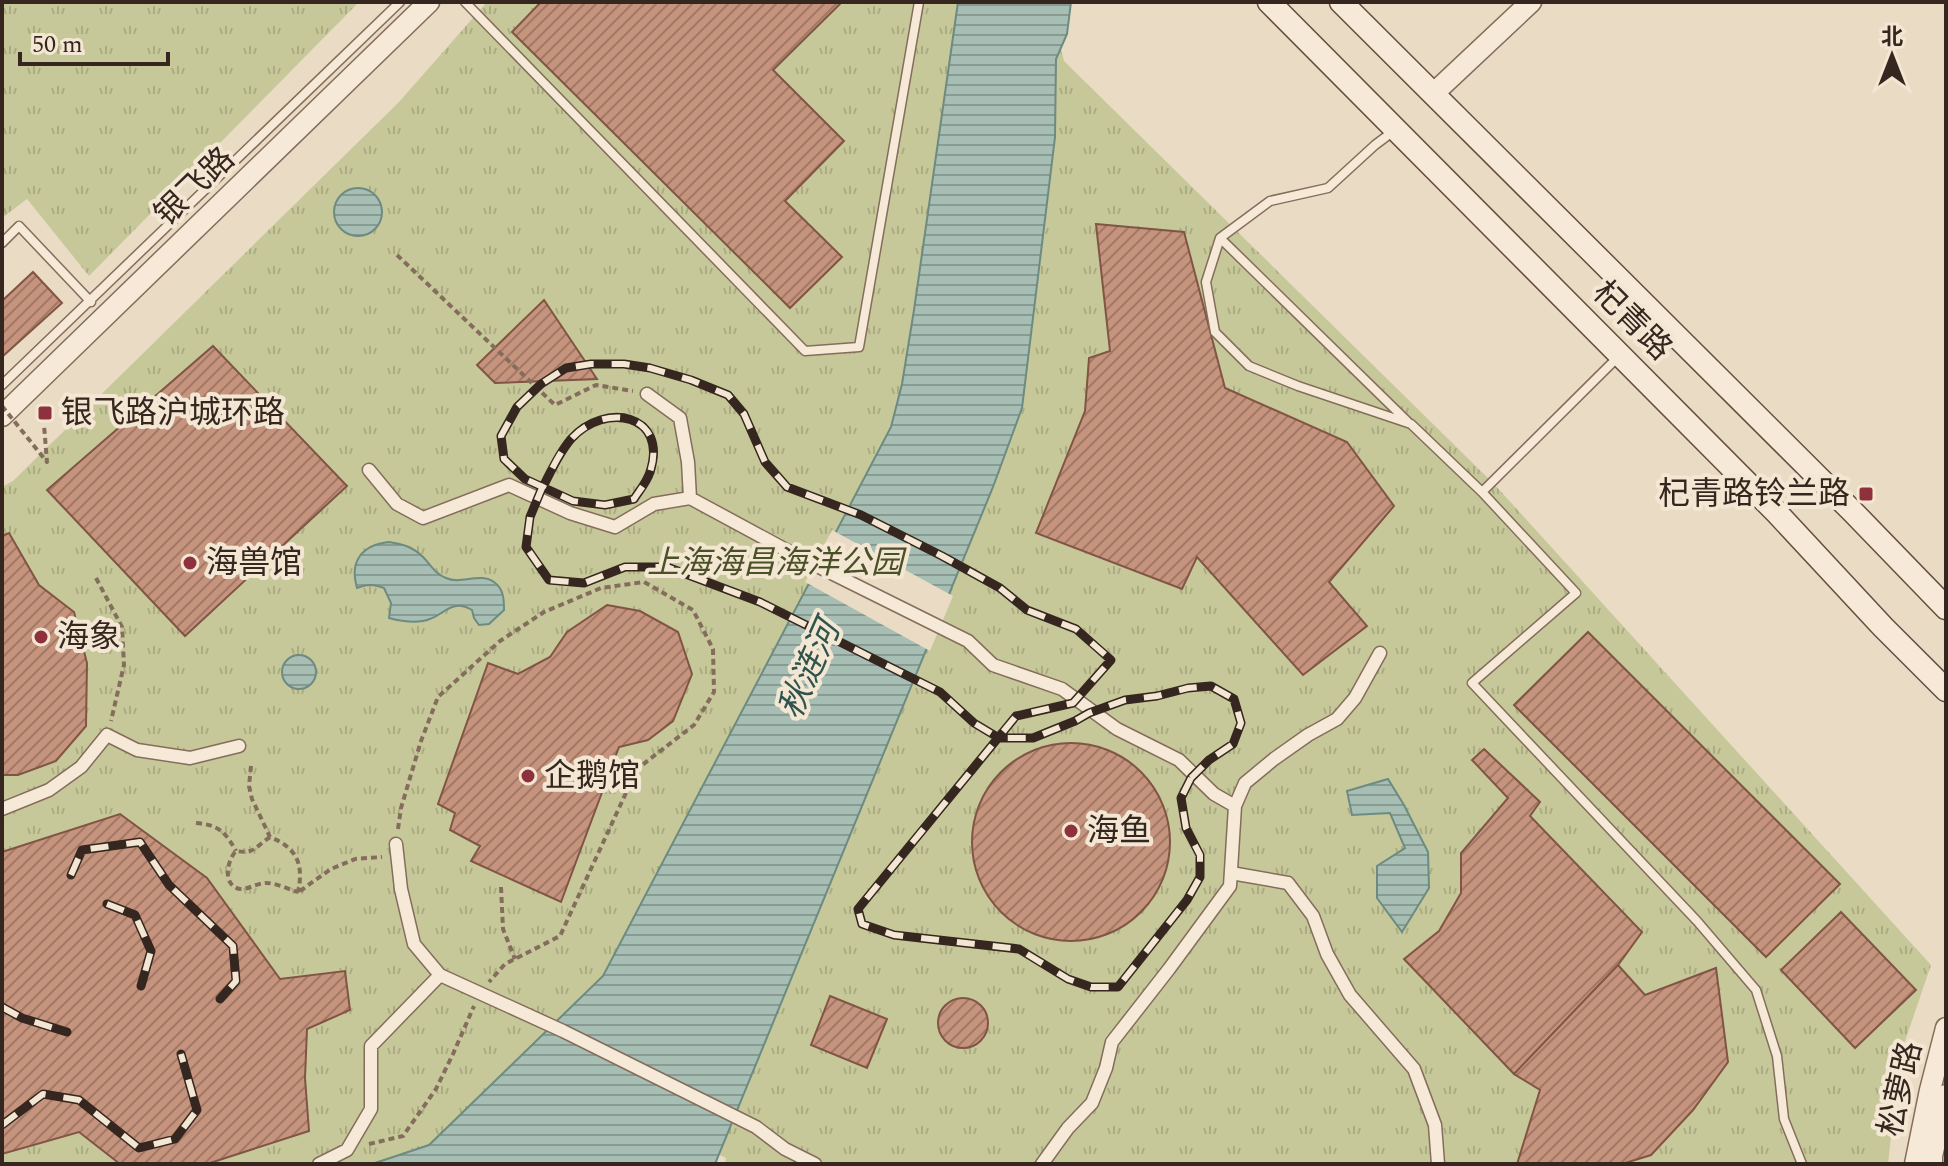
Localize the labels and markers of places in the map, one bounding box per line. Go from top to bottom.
place label: 银飞路沪城环路 [61,389,285,438]
marker: 银飞路沪城环路 [36,404,54,422]
place label: 杞青路铃兰路 [1658,470,1850,519]
marker: 杞青路铃兰路 [1857,485,1875,503]
place label: 海兽馆 [206,539,302,588]
marker: 海兽馆 [181,554,199,572]
place label: 海象 [57,613,121,662]
marker: 海象 [32,628,50,646]
place label: 企鹅馆 [544,752,640,801]
marker: 企鹅馆 [519,767,537,785]
place label: 海鱼 [1087,807,1151,856]
marker: 海鱼 [1062,822,1080,840]

